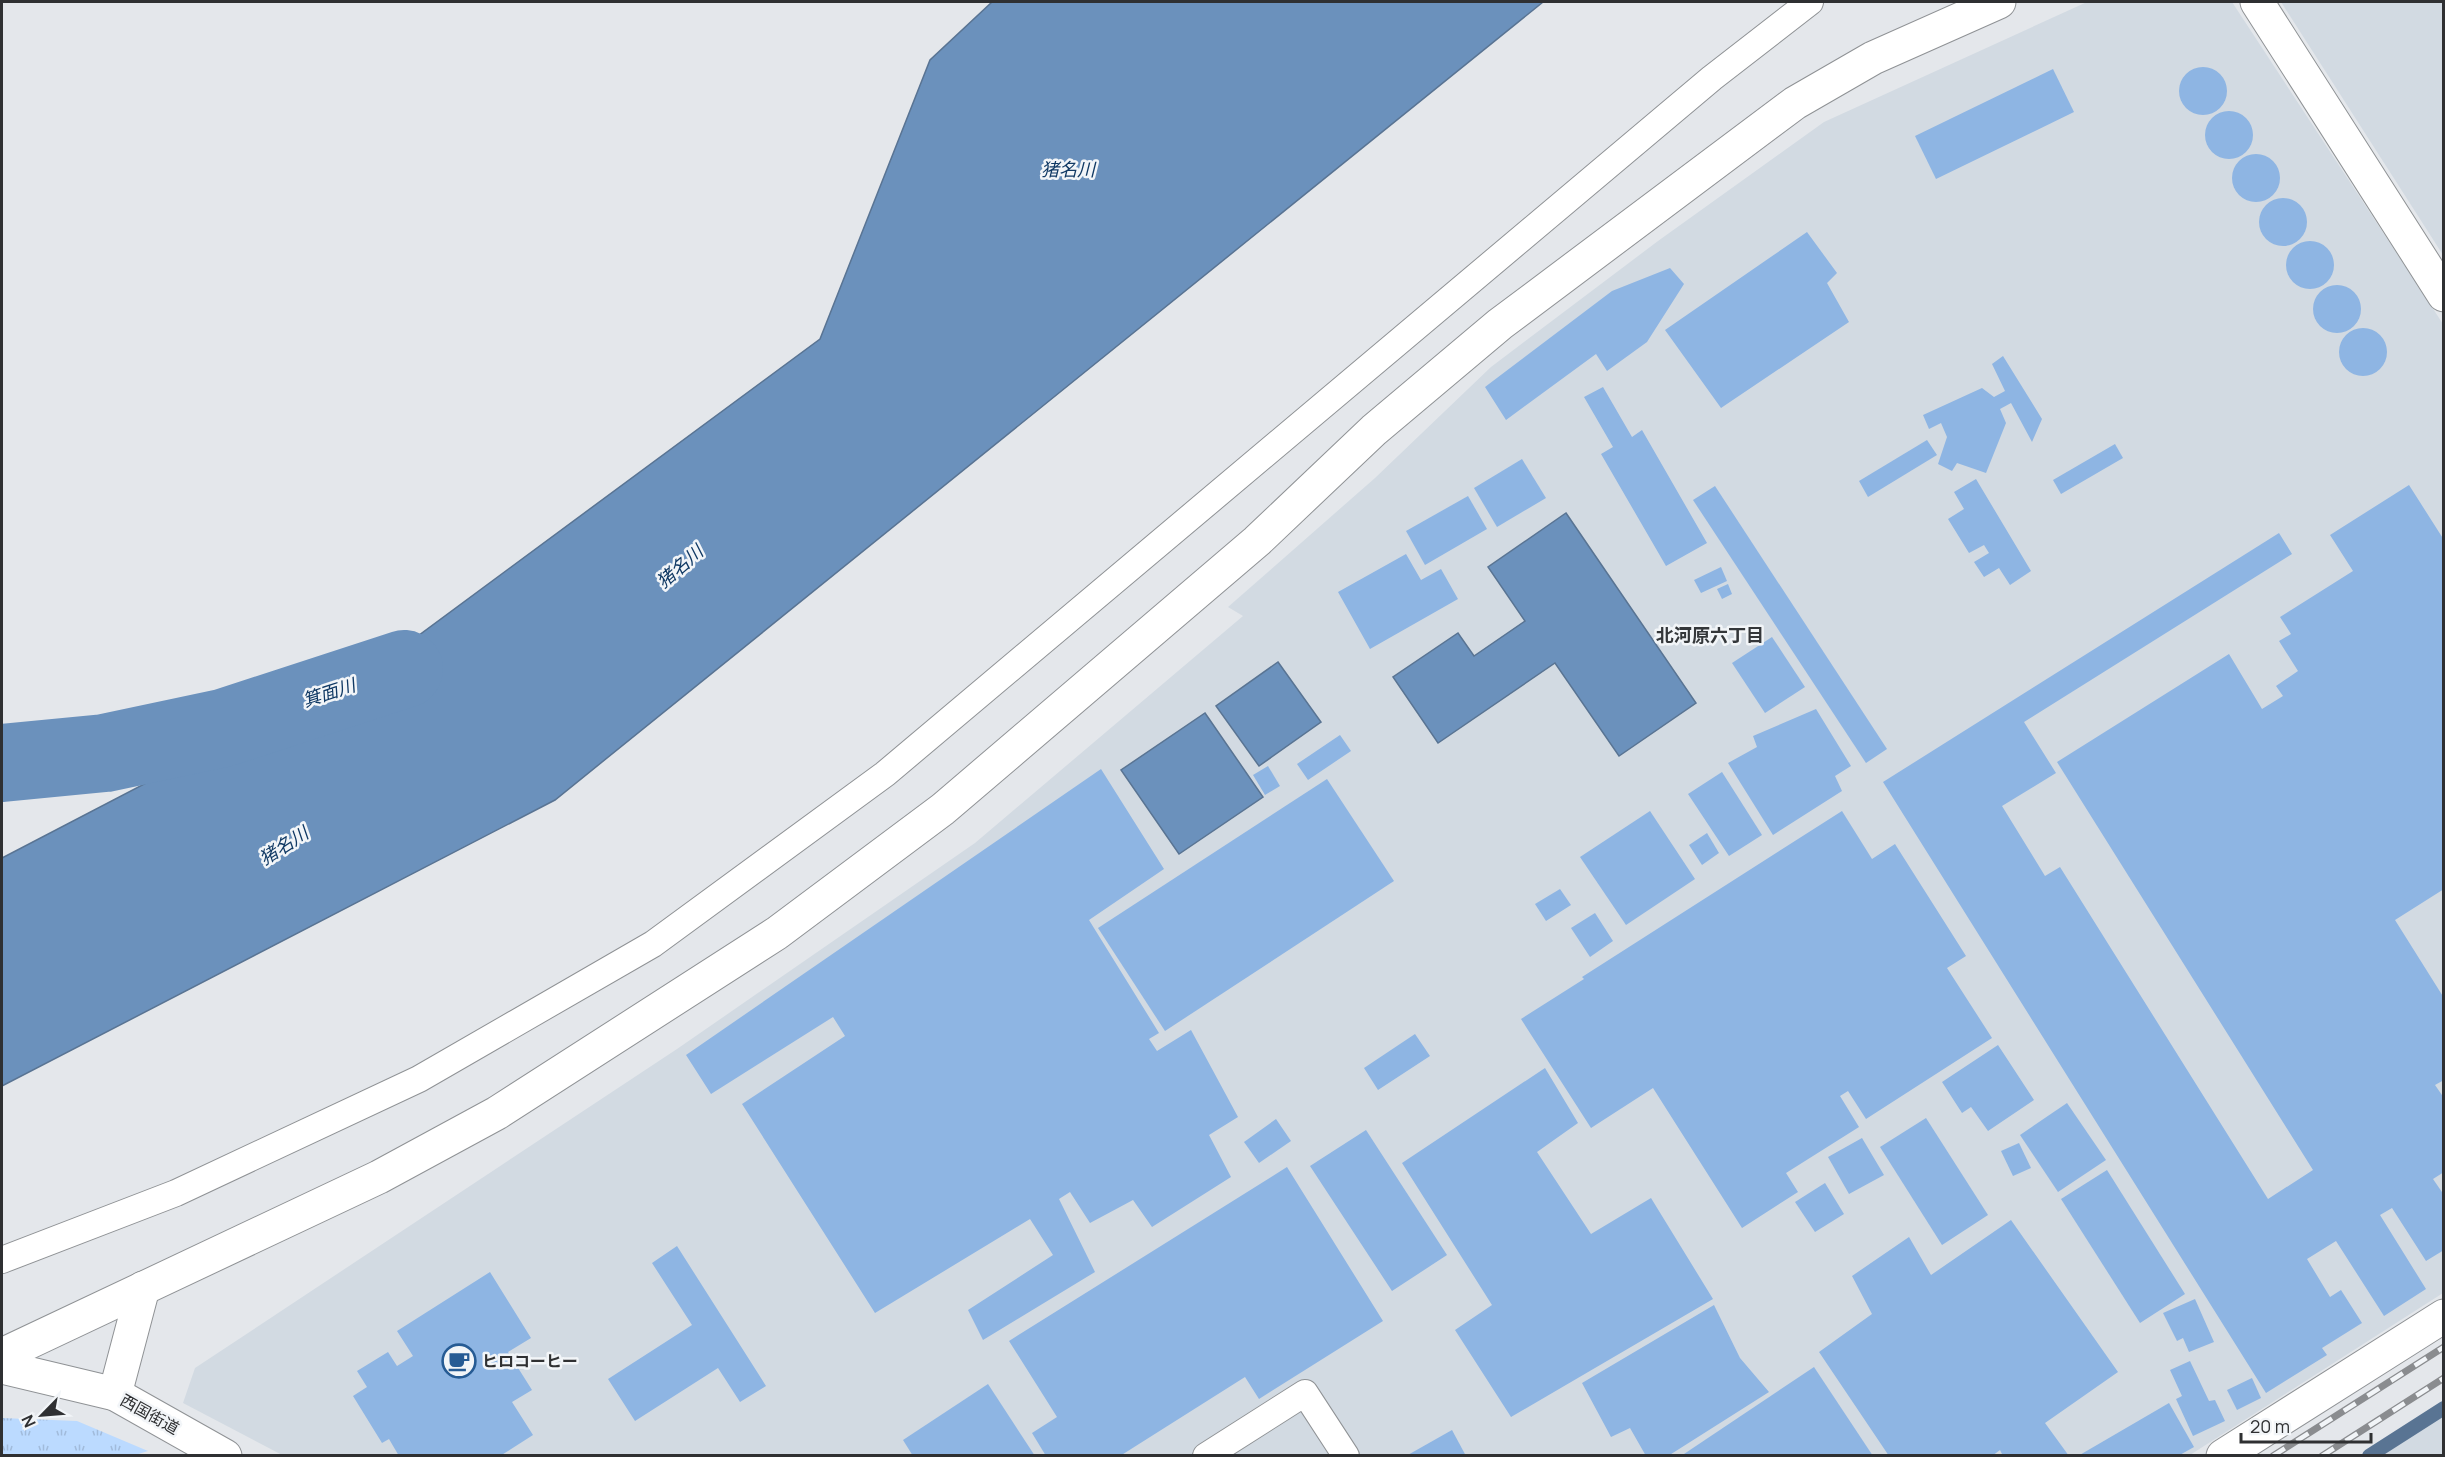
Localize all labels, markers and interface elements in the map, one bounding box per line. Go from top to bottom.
water label: 猪名川 [1041,157,1097,181]
water label: 猪名川 [651,538,709,593]
district label: 北河原六丁目 [1656,623,1764,647]
water label: 箕面川 [299,672,360,712]
water label: 猪名川 [254,819,314,870]
cafe icon: ヒロコーヒー [441,1343,477,1379]
place label: ヒロコーヒー [482,1350,578,1372]
north arrow [12,1385,72,1445]
street label: 西国街道 [117,1389,183,1439]
scale bar [2241,1406,2372,1444]
text: N [16,1411,41,1431]
text: 20 m [2250,1414,2290,1438]

